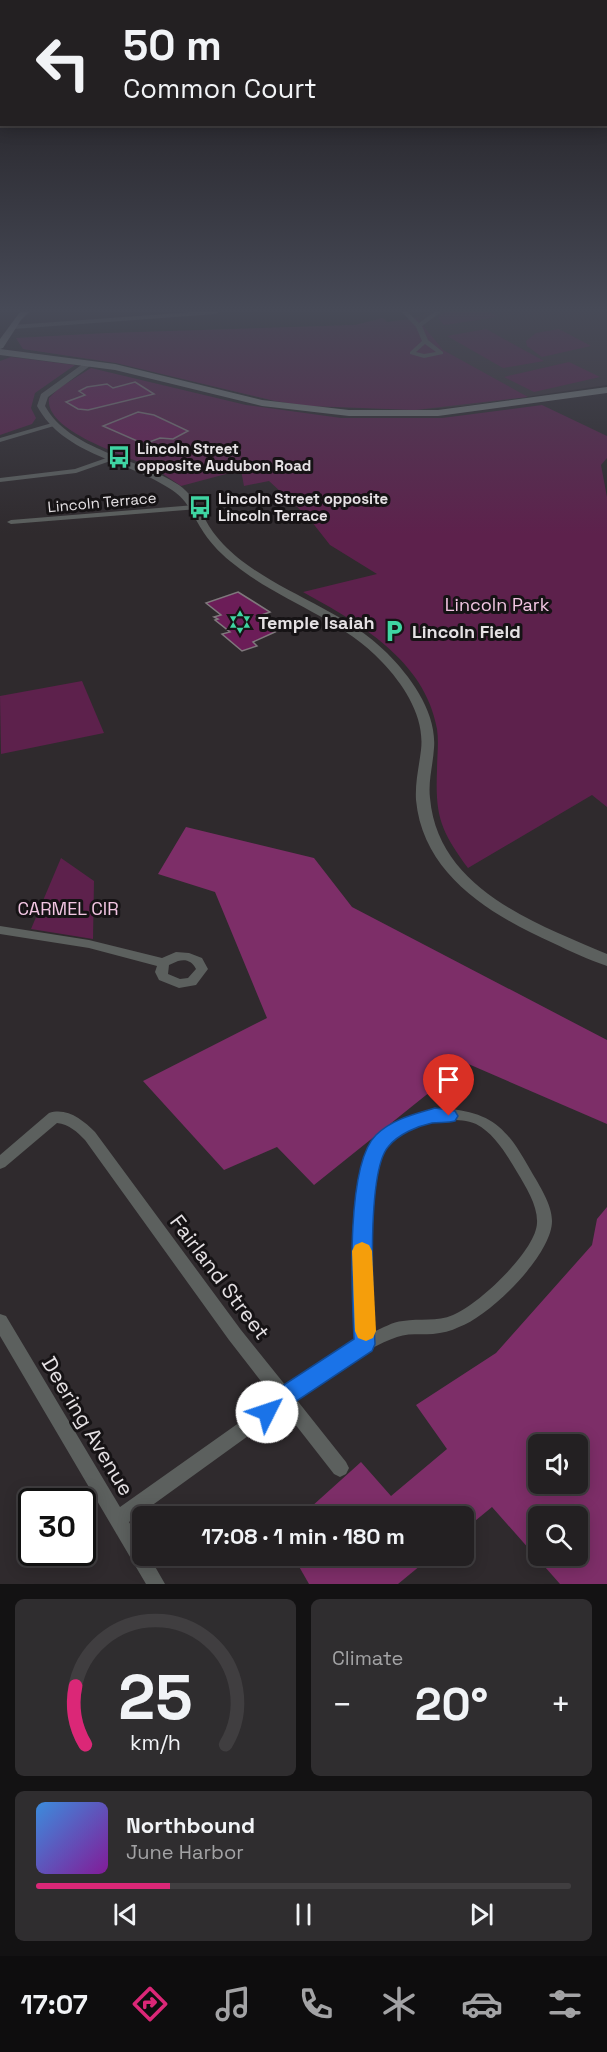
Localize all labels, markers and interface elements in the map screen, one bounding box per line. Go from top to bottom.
text: 50 m [123,19,222,72]
icon: left [24,24,102,102]
text: Common Court [123,71,317,106]
place label: Lincoln Street opposite Audubon Road [137,439,311,475]
bus stop icon: Lincoln Street opposite Audubon Road [106,444,132,470]
street label: Lincoln Terrace [47,488,157,516]
place label: Lincoln Street opposite Lincoln Terrace [218,489,389,525]
bus stop icon: Lincoln Street opposite Lincoln Terrace [187,494,213,520]
park label: Lincoln Park [445,593,550,616]
synagogue icon: Temple Isaiah [227,609,253,635]
place label: Temple Isaiah [258,611,375,634]
parking icon: Lincoln Field [381,618,407,644]
place label: Lincoln Field [412,620,521,643]
park label: CARMEL CIR [17,897,119,920]
pin [423,1054,474,1116]
icon: arrive [432,1063,465,1096]
street label: Fairland Street [164,1209,276,1345]
street label: Deering Avenue [36,1352,140,1500]
position arrow [235,1380,299,1444]
map controls [528,1434,588,1566]
button: sound [528,1434,588,1494]
speed limit sign: 30 [18,1488,96,1566]
button: search [528,1506,588,1566]
text: 17:08 · 1 min · 180 m [201,1522,405,1550]
text: Climate [332,1645,403,1671]
text: 25 [118,1658,193,1737]
text: 20° [415,1676,488,1733]
text: − [332,1684,352,1726]
text: + [551,1684,571,1726]
text: km/h [130,1729,181,1756]
text: Northbound [126,1811,255,1839]
text: June Harbor [126,1839,244,1865]
icon: previous [109,1898,142,1931]
icon: pause [287,1898,320,1931]
icon: next [465,1898,498,1931]
icon: directions [129,1983,171,2025]
icon: music [212,1983,254,2025]
icon: phone [295,1983,337,2025]
icon: climate [378,1983,420,2025]
icon: car [461,1983,503,2025]
icon: filters [544,1983,586,2025]
text: 17:07 [21,1987,88,2022]

